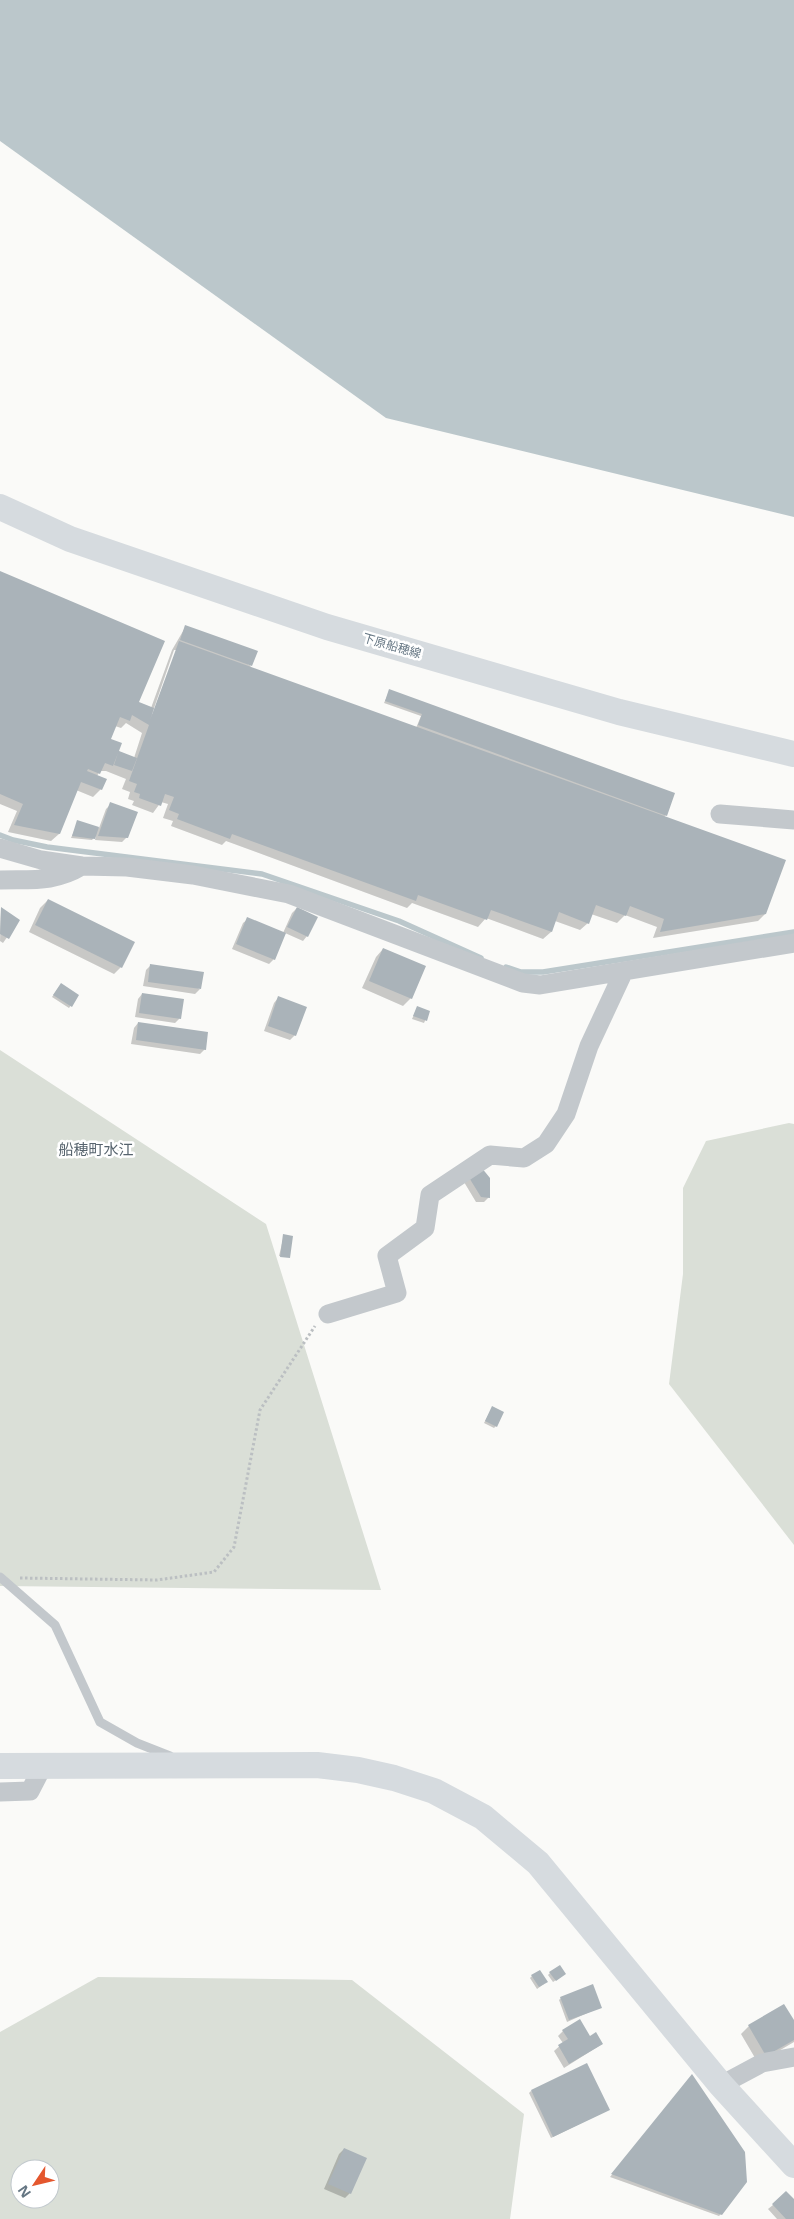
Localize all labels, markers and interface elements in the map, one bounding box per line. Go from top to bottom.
street label: 下原船穂線 [361,629,423,662]
district label: 船穂町水江 [58,1139,134,1159]
north arrow [10,2159,60,2209]
text: N [13,2182,35,2202]

